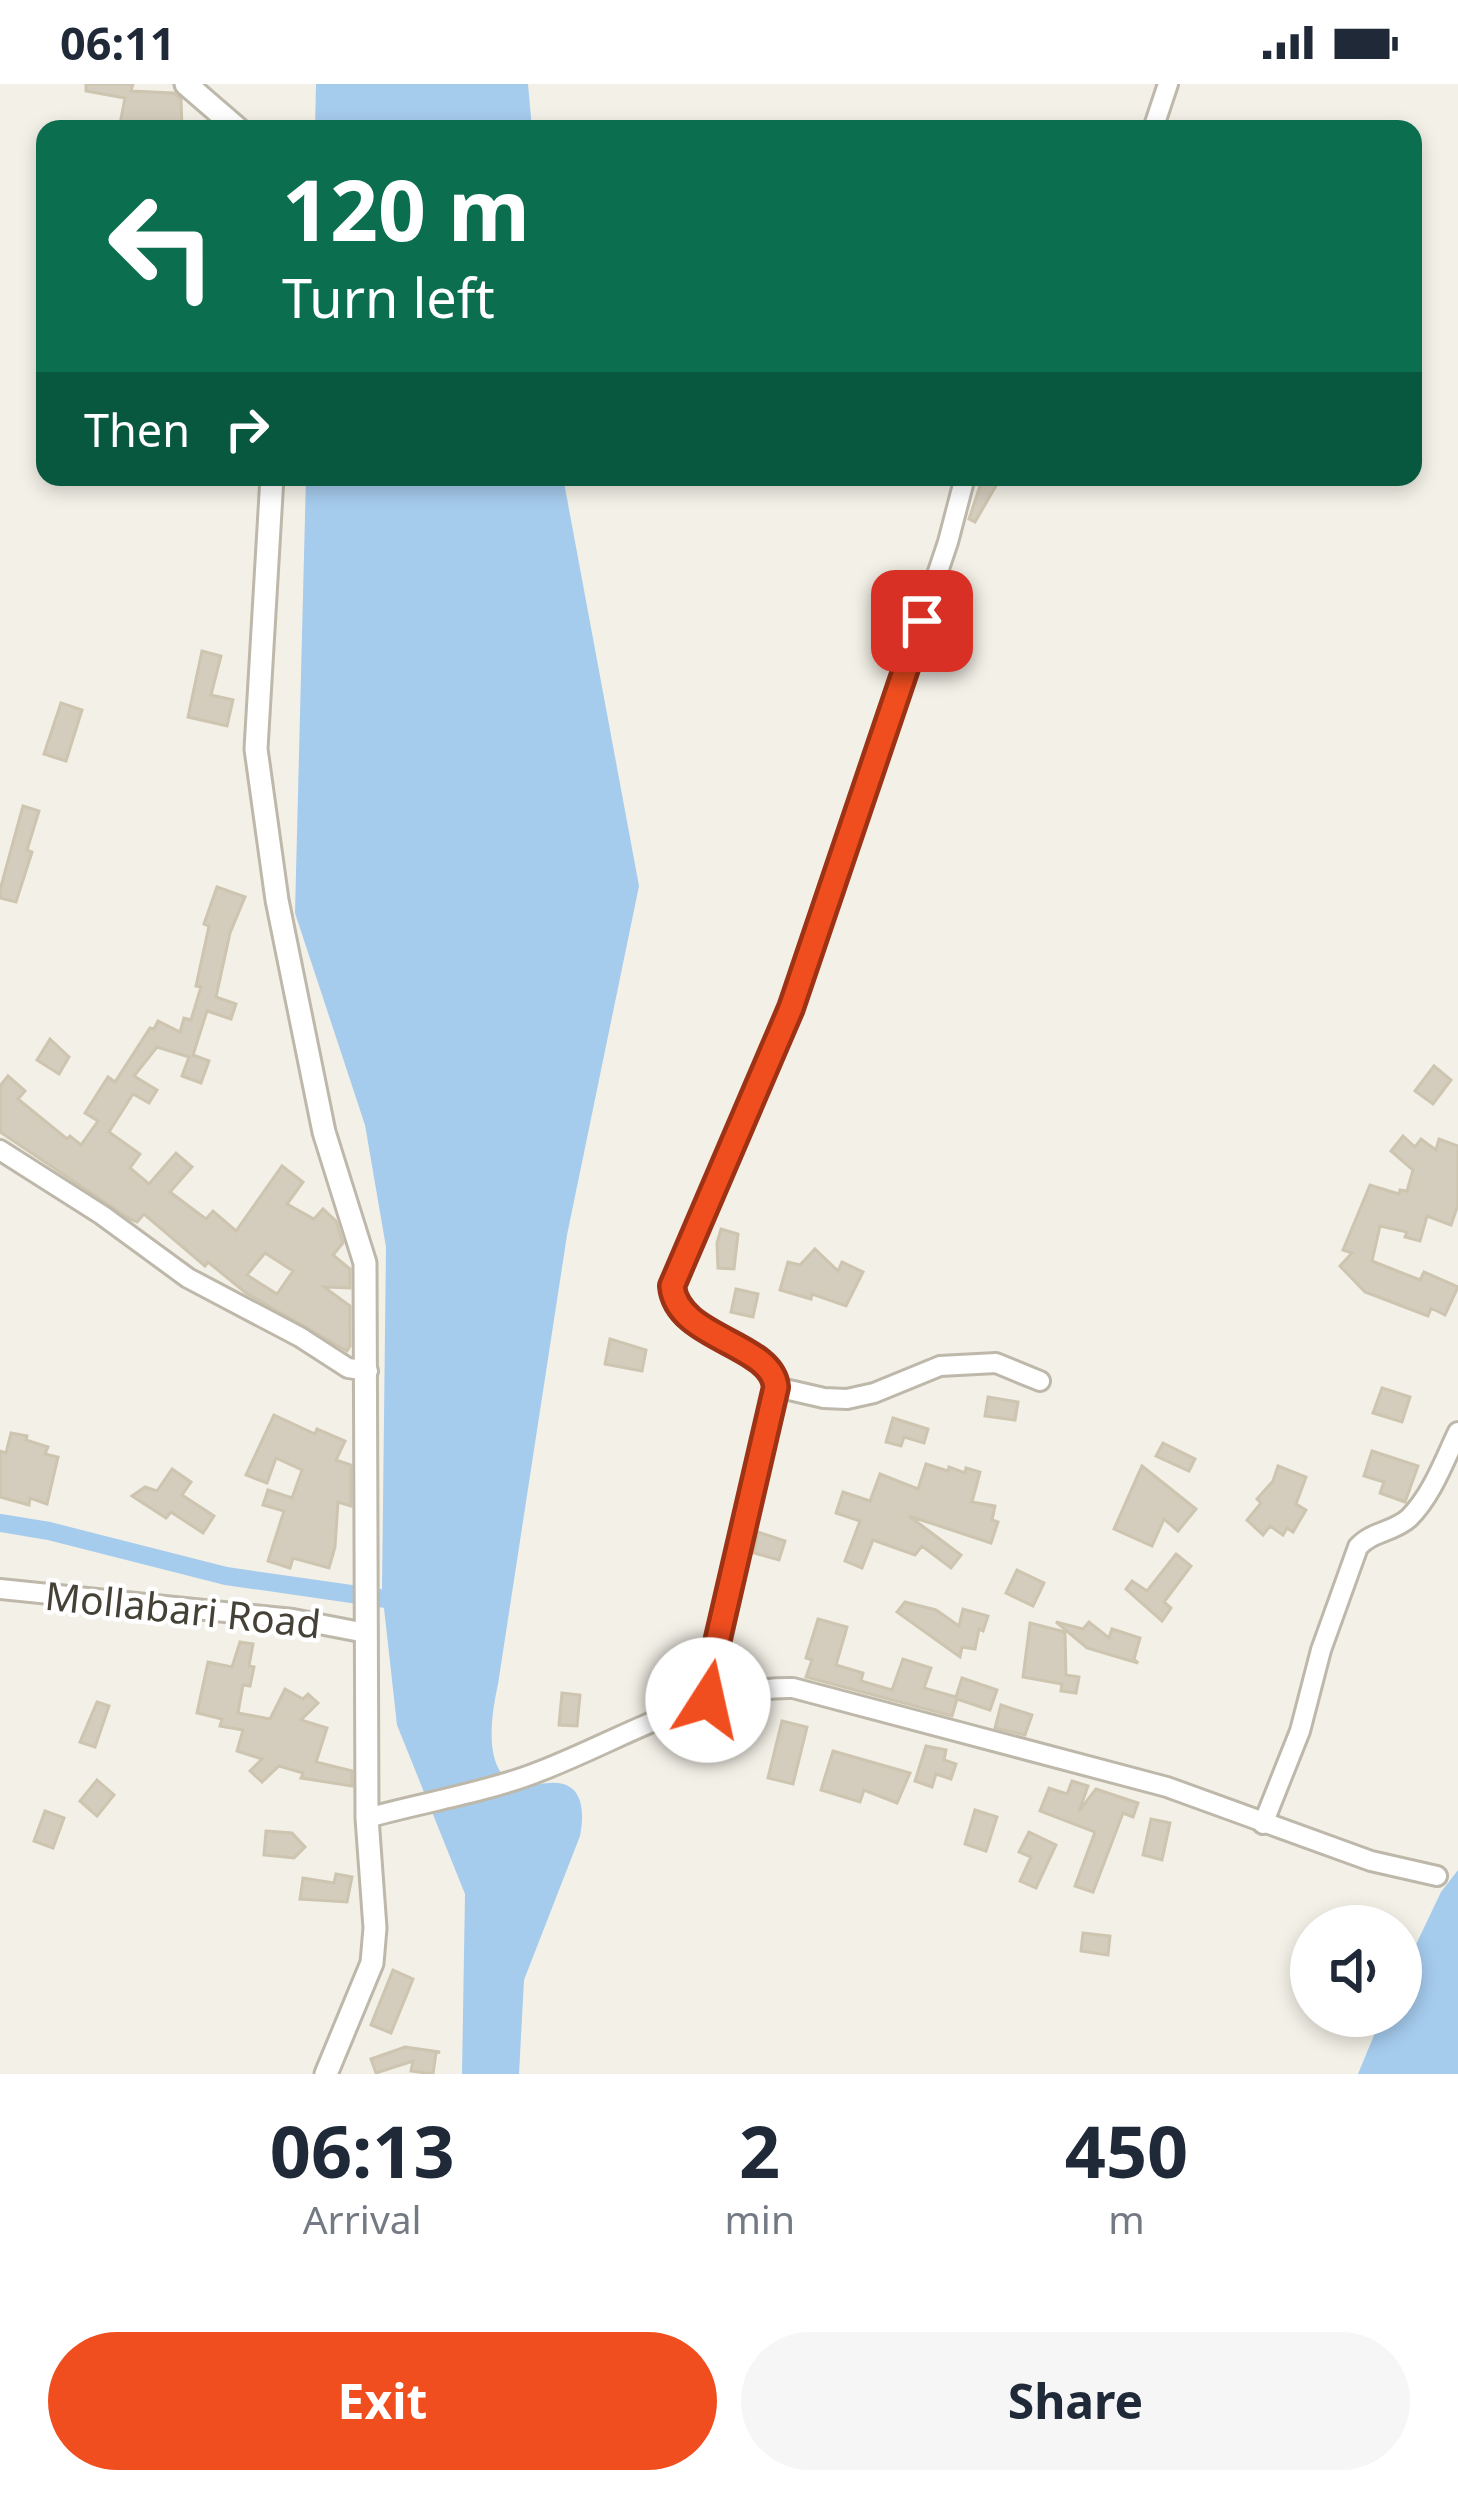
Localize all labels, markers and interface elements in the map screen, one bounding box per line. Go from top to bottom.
text: 06:11 [60,12,176,73]
text: 120 m [282,151,530,266]
icon: left [84,168,240,324]
text: Turn left [282,260,495,334]
icon: right [214,396,280,462]
text: Then [84,399,190,460]
pin [871,570,973,672]
icon: arrive [889,588,955,654]
street label: Mollabari Road [43,1568,324,1649]
position arrow [645,1637,771,1763]
map controls [1290,1905,1422,2037]
button: sound [1290,1905,1422,2037]
text: 06:13 [270,2101,455,2199]
text: 2 [739,2101,780,2199]
text: 450 [1065,2101,1188,2199]
text: Arrival [303,2192,422,2245]
text: min [724,2192,795,2245]
text: m [1108,2192,1145,2245]
button: Exit [48,2332,717,2470]
button: Share [741,2332,1410,2470]

